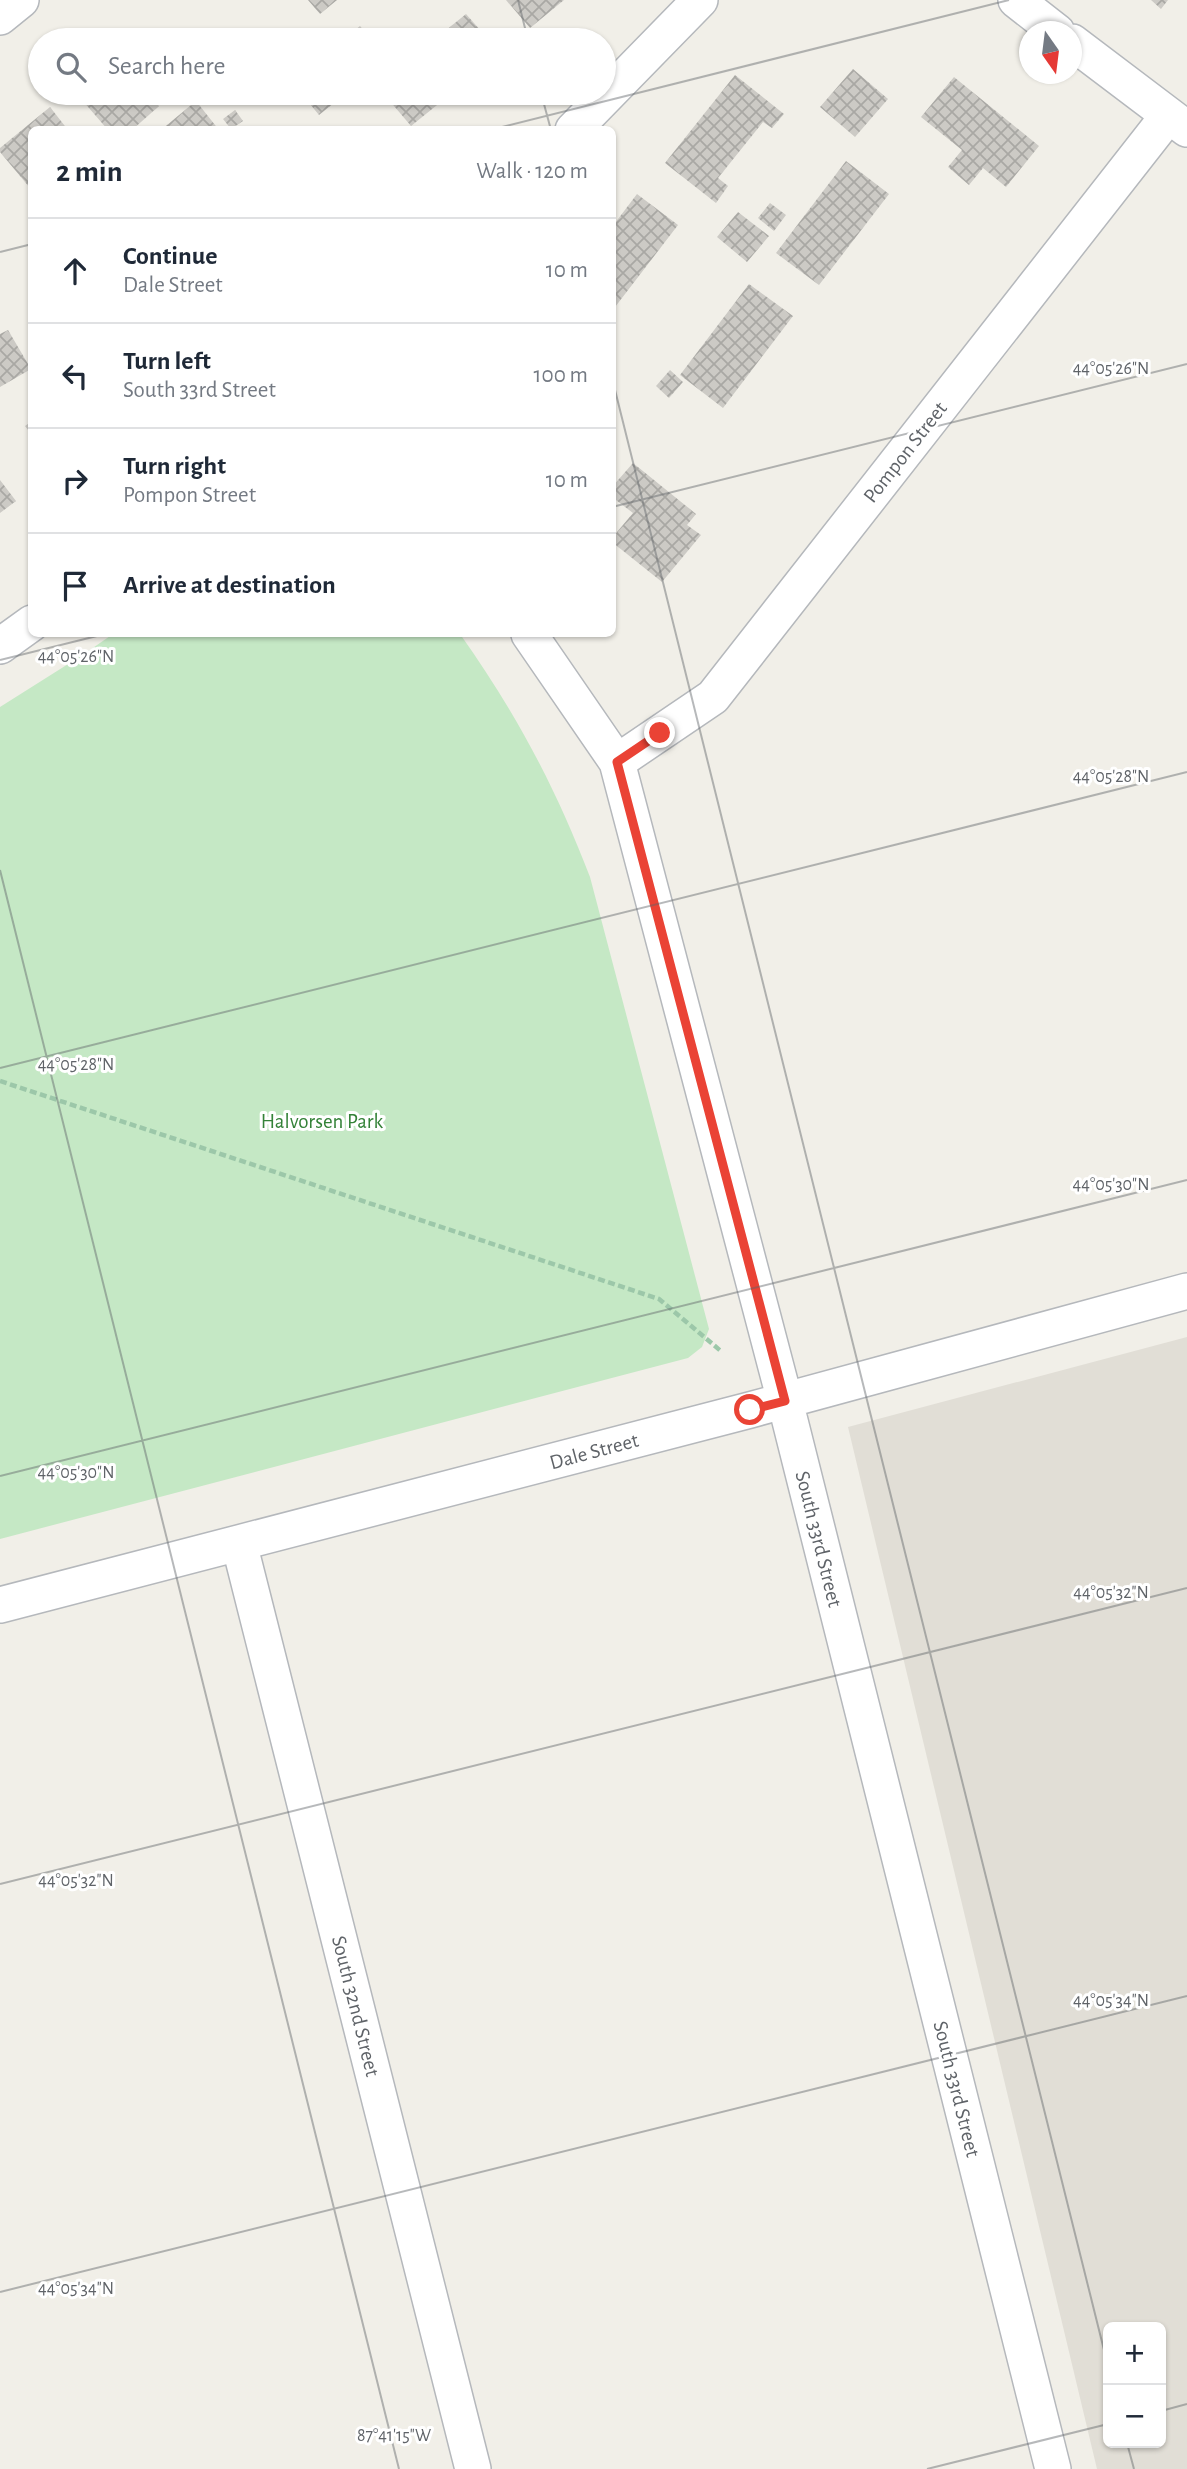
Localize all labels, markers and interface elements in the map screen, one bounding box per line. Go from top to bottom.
north arrow [1019,21,1082,84]
search box [28,28,616,105]
icon: search [52,48,90,86]
text: Search here [108,53,226,79]
text: 2 min [56,157,123,187]
text: Walk · 120 m [476,160,588,183]
text: Continue [123,243,218,269]
icon: ahead [56,252,94,290]
text: 10 m [546,259,588,282]
text: Dale Street [123,274,223,297]
text: Turn left [123,348,211,374]
icon: left [56,357,94,395]
text: 44°05'26"N [1073,360,1149,378]
text: 100 m [534,364,588,387]
text: South 33rd Street [123,379,276,402]
street label: Pompon Street [860,398,951,507]
text: Turn right [123,453,226,479]
icon: right [56,462,94,500]
text: 10 m [546,469,588,492]
text: Pompon Street [123,484,256,507]
icon: arrive [56,567,94,605]
text: Arrive at destination [123,572,336,598]
text: 44°05'26"N [38,648,114,666]
route end [644,717,675,748]
text: 44°05'28"N [1073,768,1149,786]
text: 44°05'28"N [38,1056,114,1074]
park label: Halvorsen Park [261,1111,384,1132]
text: 44°05'30"N [1073,1176,1149,1194]
route start [734,1394,765,1425]
street label: Dale Street [547,1429,641,1473]
text: 44°05'30"N [38,1464,114,1482]
street label: South 33rd Street [791,1469,846,1610]
text: 44°05'32"N [1073,1584,1149,1602]
text: 44°05'32"N [38,1872,114,1890]
street label: South 32nd Street [328,1934,383,2079]
text: 44°05'34"N [1073,1992,1149,2010]
street label: South 33rd Street [929,2019,984,2160]
text: 44°05'34"N [38,2280,114,2298]
map controls [1103,2322,1166,2448]
button: + [1103,2322,1166,2385]
button: − [1103,2385,1166,2448]
text: 87°41'15"W [357,2427,431,2445]

